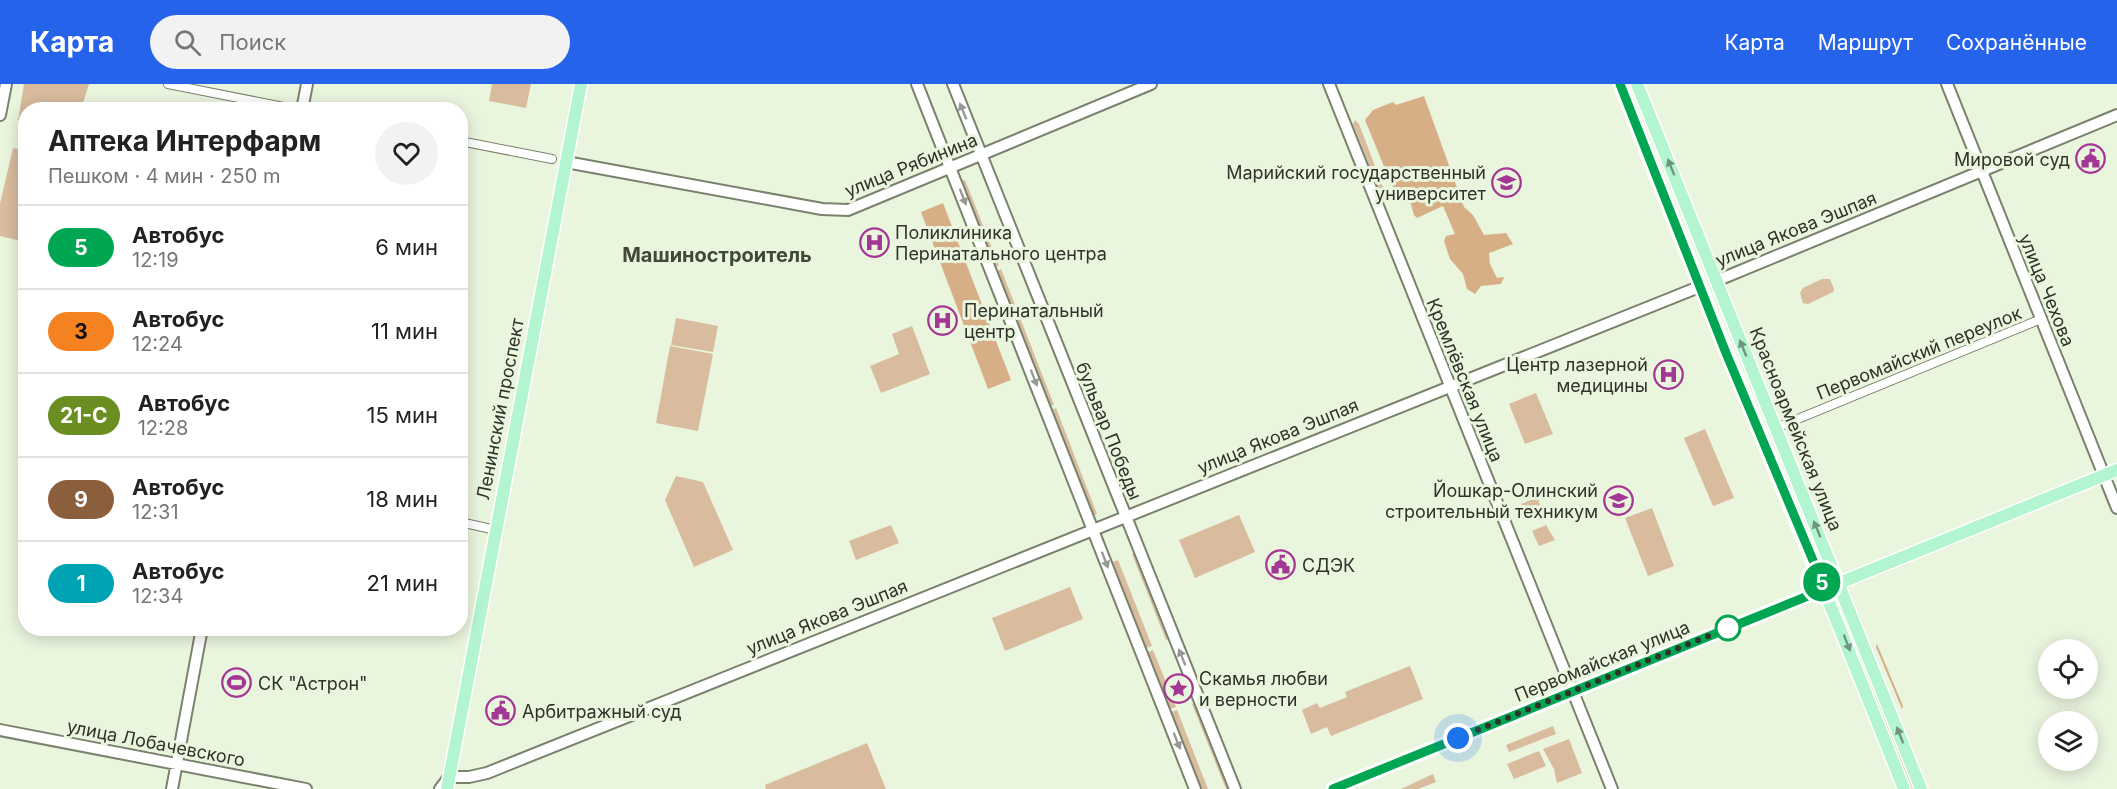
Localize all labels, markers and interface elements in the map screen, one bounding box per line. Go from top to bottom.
search box [150,15,570,69]
text: Карта [30,25,114,59]
icon: search [171,26,204,59]
text: Поиск [219,29,286,55]
text: Карта [1724,30,1785,55]
text: Маршрут [1818,30,1913,55]
text: Сохранённые [1946,30,2087,55]
one-way arrow [958,102,968,120]
button: heart [375,122,438,185]
text: Аптека Интерфарм [48,124,321,158]
street label: улица Рябинина [842,129,980,201]
public building icon: Мировой суд [2075,143,2107,175]
place label: Мировой суд [1954,149,2070,170]
one-way arrow [1665,158,1675,176]
place label: Марийский государственный университет [1226,162,1487,204]
text: Пешком · 4 мин · 250 m [48,164,281,188]
school or university icon: Марийский государственный университет [1491,166,1523,198]
street label: улица Якова Эшпая [1712,187,1880,271]
one-way arrow [958,188,968,206]
text: Автобус [132,222,225,248]
place label: Поликлиника Перинатального центра [895,222,1107,264]
hospital icon: Поликлиника Перинатального центра [858,226,890,258]
street label: улица Чехова [2015,231,2079,349]
text: 6 мин [375,234,438,260]
text: 5 [74,235,88,260]
district label: Машиностроитель [622,243,812,267]
text: 12:19 [132,248,179,272]
street label: Кремлёвская улица [1423,295,1507,465]
place label: Перинатальный центр [964,300,1104,342]
street label: Первомайский переулок [1813,302,2025,404]
hospital icon: Перинатальный центр [927,304,959,336]
text: Автобус [132,306,225,332]
street label: Ленинский проспект [472,316,528,501]
text: 11 мин [371,318,438,344]
text: 3 [74,319,88,344]
street label: Красноармейская улица [1745,324,1847,534]
text: 12:24 [132,332,183,356]
one-way arrow [1738,339,1748,357]
place label: Центр лазерной медицины [1506,354,1648,396]
hospital icon: Центр лазерной медицины [1653,358,1685,390]
street label: бульвар Победы [1072,359,1146,503]
one-way arrow [1030,369,1039,387]
text: Автобус [138,390,230,416]
street label: улица Якова Эшпая [1194,394,1362,478]
text: 15 мин [367,402,438,428]
text: 21-С [60,403,108,428]
text: 12:28 [138,416,188,440]
text: Автобус [132,474,225,500]
place label: Йошкар-Олинский строительный техникум [1385,479,1598,522]
school or university icon: Йошкар-Олинский строительный техникум [1603,484,1635,516]
text: 18 мин [366,486,438,512]
text: 9 [74,487,88,512]
text: 12:31 [132,500,179,524]
one-way arrow [1812,519,1822,537]
public building icon: СДЭК [1265,549,1297,581]
one-way arrow [1101,551,1110,569]
place label: СДЭК [1302,555,1355,576]
text: Автобус [132,558,225,584]
line badge: 5 [1802,562,1842,602]
text: 21 мин [366,570,438,596]
text: 5 [1815,570,1829,595]
text: 1 [76,571,86,596]
street label: улица Якова Эшпая [743,575,911,659]
text: 12:34 [132,584,183,608]
unlabelled marker [1715,615,1741,641]
street label: Первомайская улица [1511,616,1693,706]
one-way arrow [1842,635,1852,653]
map controls [2038,639,2098,771]
button: locate [2038,639,2098,699]
one-way arrow [1177,648,1186,666]
sports icon: СК "Астрон" [221,667,253,699]
place label: Скамья любви и верности [1199,668,1328,710]
place icon: Скамья любви и верности [1162,672,1194,704]
place label: СК "Астрон" [258,673,367,694]
public building icon: Арбитражный суд [485,695,517,727]
place label: Арбитражный суд [522,701,681,722]
button: layers [2038,711,2098,771]
street label: улица Лобачевского [65,715,247,771]
your location [1443,723,1473,753]
one-way arrow [1895,725,1905,743]
one-way arrow [1172,733,1182,751]

